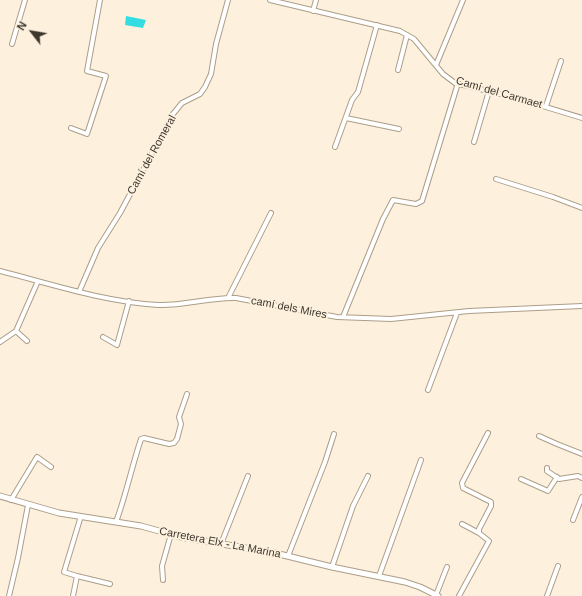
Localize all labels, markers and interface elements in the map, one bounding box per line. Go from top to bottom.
north arrow [12,12,52,52]
text: N [15,19,29,32]
street label: Camí del Carmaet [454,74,544,112]
street label: Camí del Romeral [125,113,179,197]
street label: camí dels Mires [250,294,328,322]
street label: Carretera Elx - La Marina [158,525,282,561]

